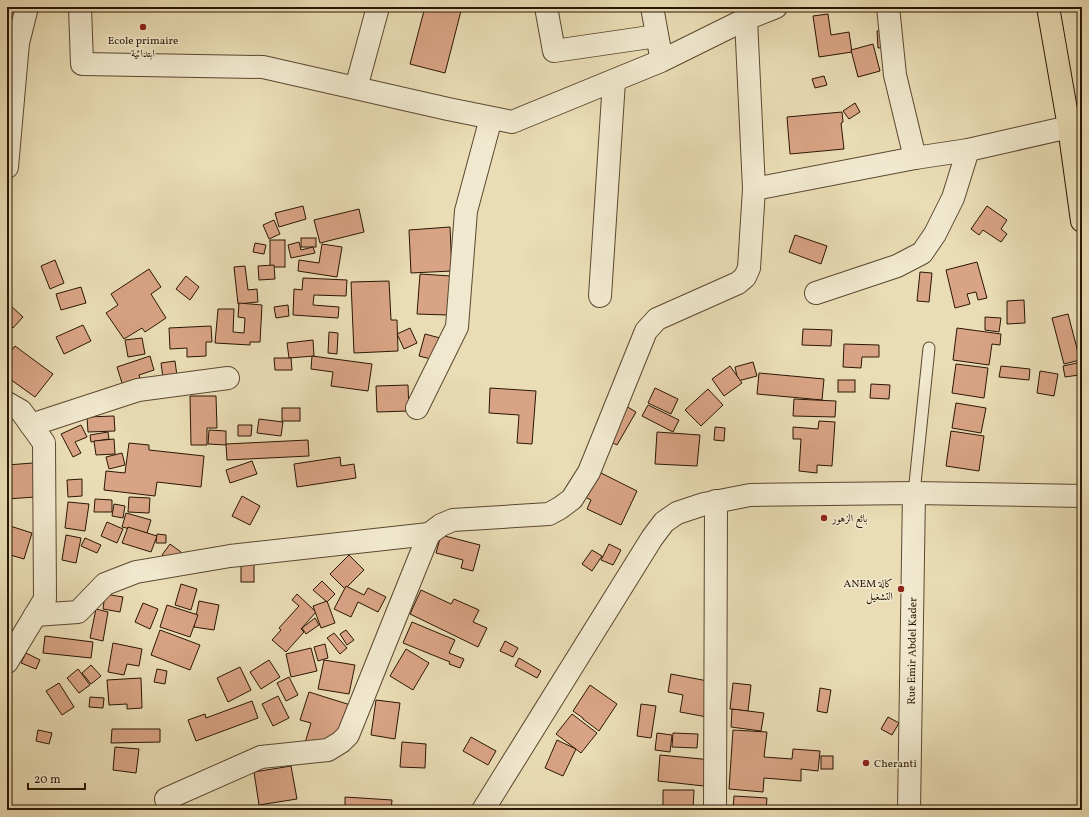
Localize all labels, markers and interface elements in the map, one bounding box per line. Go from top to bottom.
marker: Ecole primaire ابتدائية [138,22,148,32]
place label: Ecole primaire ابتدائية [108,34,178,62]
place label: بائع الزهور [831,512,867,528]
marker: بائع الزهور [819,513,829,523]
place label: ANEM كالة التشغيل [844,577,893,605]
marker: ANEM كالة التشغيل [896,584,906,594]
street label: Rue Emir Abdel Kader [905,597,921,705]
place label: Cheranti [874,757,917,772]
marker: Cheranti [861,758,871,768]
scale bar [28,765,85,791]
text: 20 m [34,772,61,788]

